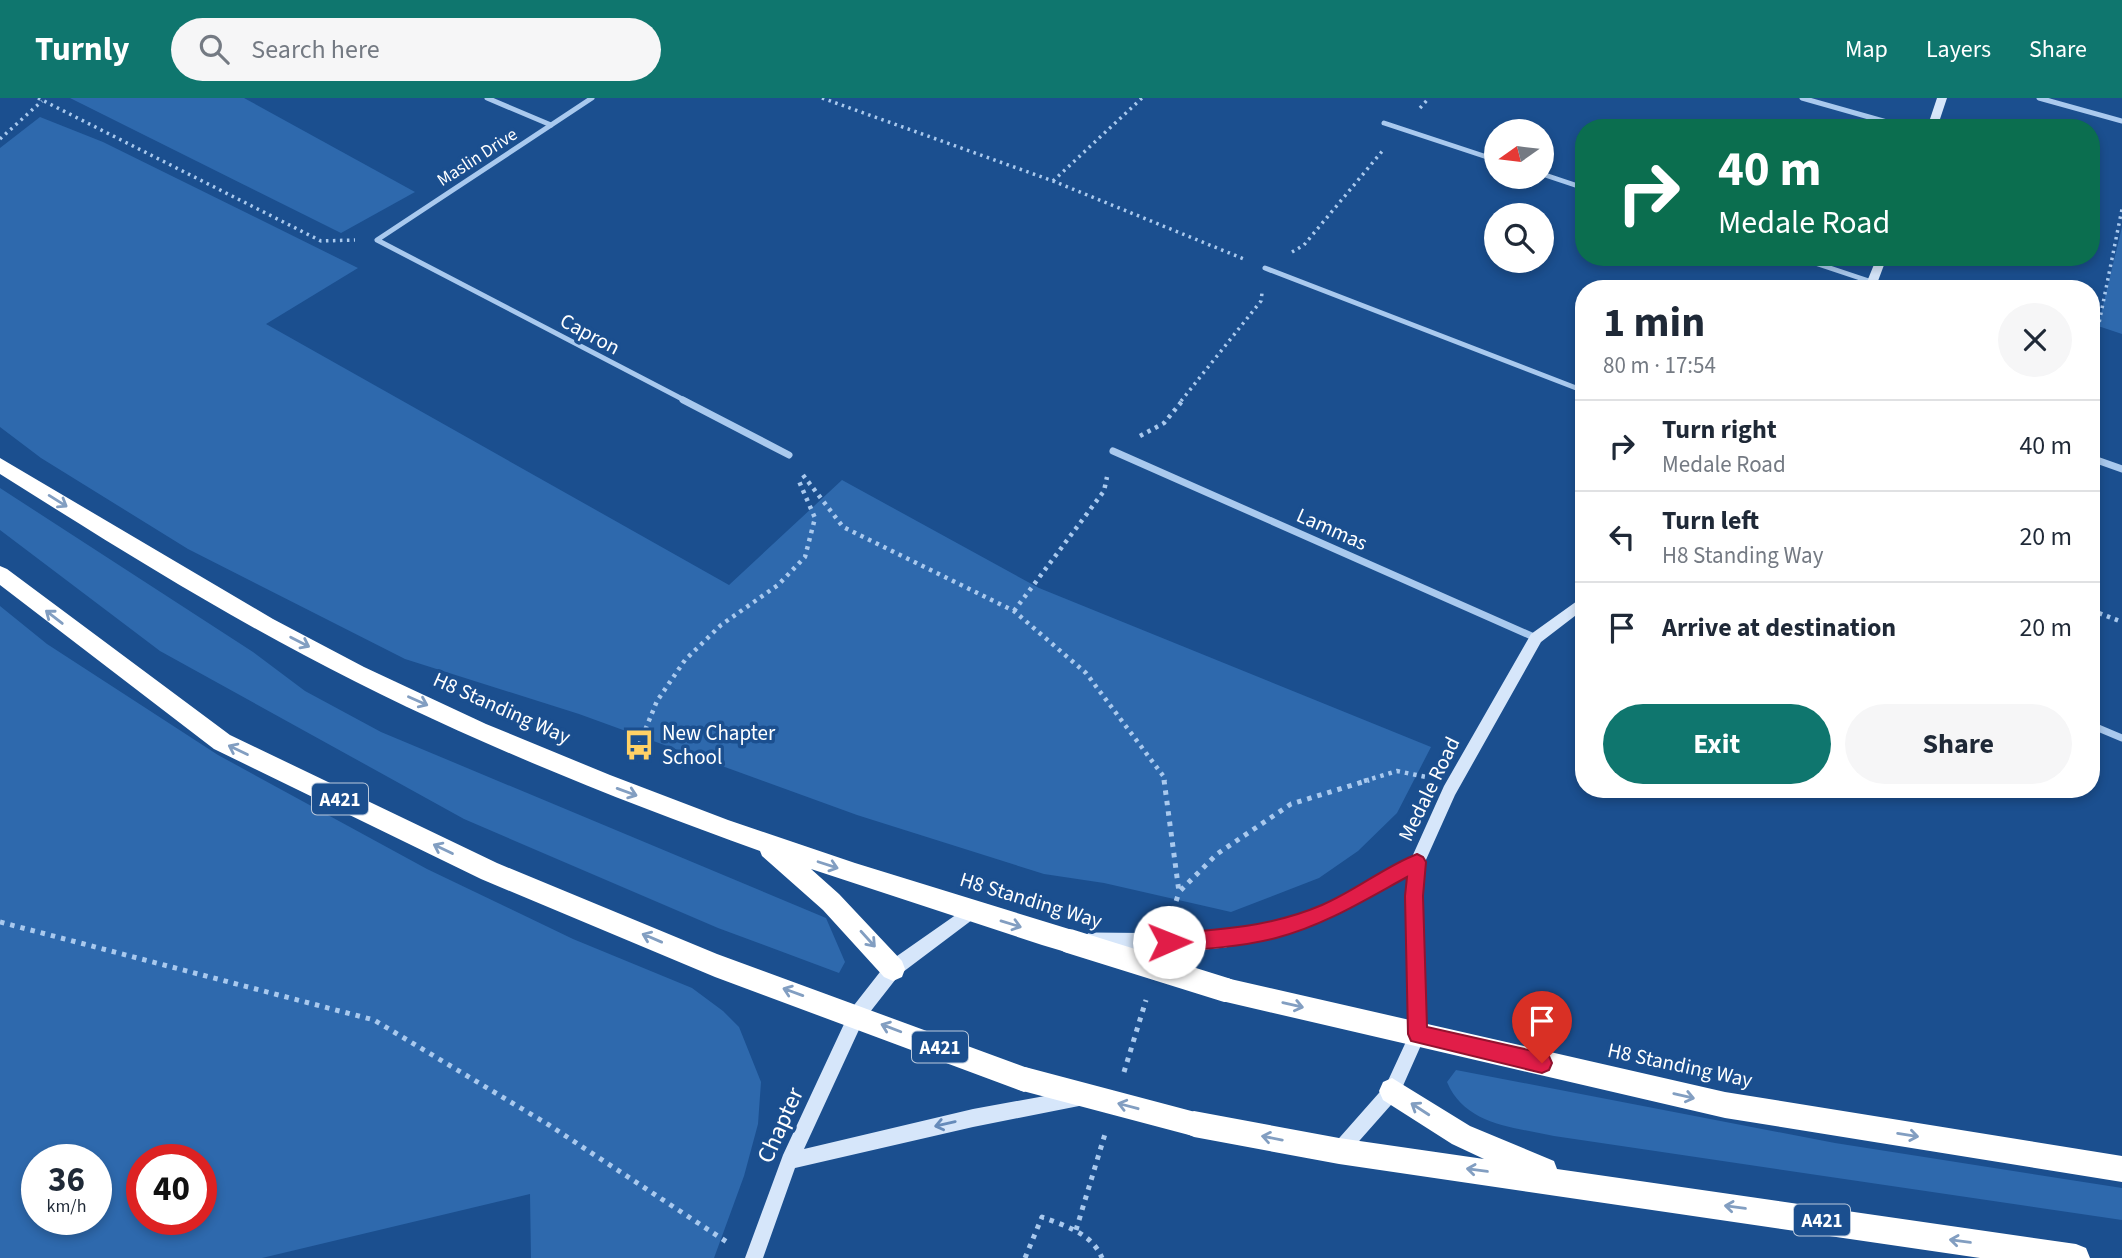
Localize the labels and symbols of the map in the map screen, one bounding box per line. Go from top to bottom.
north arrow [1484,119,1554,189]
street label: Maslin Drive [432,122,522,193]
street label: Capron [555,306,625,362]
one-way arrow [48,494,68,508]
street label: Lammas [1292,500,1373,558]
one-way arrow [45,609,63,624]
one-way arrow [289,635,310,649]
street label: H8 Standing Way [429,664,576,752]
one-way arrow [407,695,428,708]
place label: New Chapter School [662,718,776,772]
bus stop icon: New Chapter School [622,728,656,762]
street label: Medale Road [1391,732,1467,846]
one-way arrow [228,742,249,756]
road number: A421 [312,784,368,814]
one-way arrow [615,787,637,800]
one-way arrow [433,841,454,855]
one-way arrow [817,860,839,872]
street label: H8 Standing Way [956,864,1106,936]
position arrow [1132,905,1206,979]
one-way arrow [1000,919,1022,932]
one-way arrow [859,930,876,947]
one-way arrow [642,931,663,944]
one-way arrow [782,985,804,997]
pin [1512,991,1572,1063]
one-way arrow [1281,999,1304,1012]
one-way arrow [881,1021,903,1033]
road number: A421 [912,1032,968,1063]
street label: H8 Standing Way [1605,1035,1755,1095]
street label: Chapter [748,1081,813,1169]
one-way arrow [1672,1090,1695,1103]
one-way arrow [1117,1099,1140,1112]
one-way arrow [1410,1102,1430,1116]
one-way arrow [935,1119,957,1132]
one-way arrow [1896,1129,1919,1142]
one-way arrow [1261,1131,1284,1145]
speed limit sign: 40 [126,1144,217,1235]
one-way arrow [1466,1163,1488,1176]
one-way arrow [1724,1200,1747,1213]
road number: A421 [1794,1204,1850,1236]
one-way arrow [1949,1234,1972,1247]

